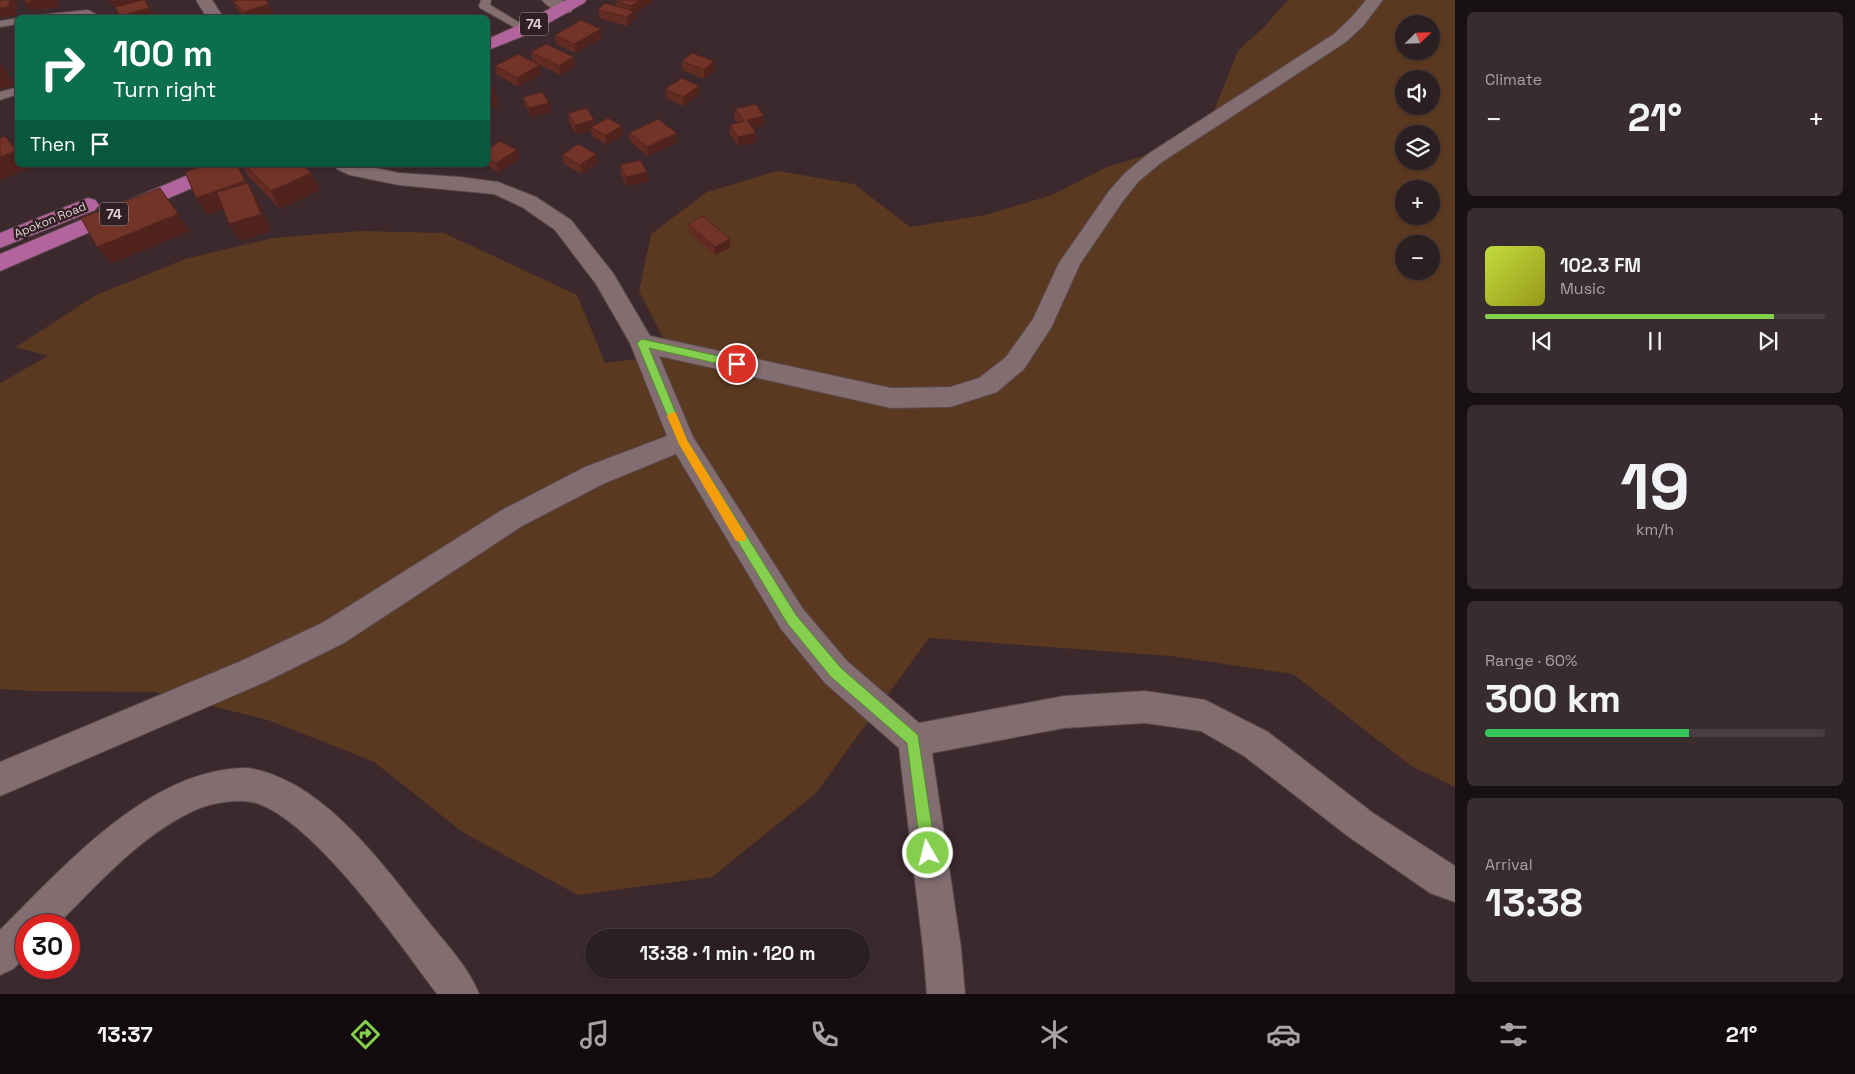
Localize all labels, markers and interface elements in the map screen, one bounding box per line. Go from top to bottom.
road number: 74 [520,12,548,36]
north arrow [1395,15,1440,60]
map controls [1395,15,1440,280]
text: 100 m [113,32,213,76]
icon: right [30,35,95,100]
text: Climate [1485,69,1542,90]
button: sound [1395,70,1440,115]
text: Turn right [113,75,216,103]
text: 21° [1628,94,1682,142]
text: − [1485,101,1502,137]
text: + [1808,101,1825,137]
button: layers [1395,125,1440,170]
icon: arrive [86,130,114,158]
text: Then [30,132,76,157]
button: + [1395,180,1440,225]
street label: Apokon Road [12,198,88,242]
road number: 74 [100,202,128,225]
button: − [1395,235,1440,280]
text: 102.3 FM [1560,253,1641,278]
text: Music [1560,278,1606,299]
icon: previous [1528,327,1556,355]
icon: pause [1641,327,1669,355]
icon: next [1754,327,1782,355]
pin [716,343,758,385]
icon: arrive [723,350,751,378]
text: 19 [1620,445,1690,528]
text: km/h [1636,519,1674,540]
text: Range · 60% [1485,650,1577,671]
text: 300 km [1485,675,1621,723]
position arrow [901,826,953,878]
text: Arrival [1485,854,1533,875]
text: 13:38 [1485,879,1583,927]
speed limit sign: 30 [15,914,80,979]
text: 13:38 · 1 min · 120 m [640,941,815,966]
icon: directions [348,1017,383,1052]
icon: music [577,1017,612,1052]
icon: phone [807,1017,842,1052]
icon: climate [1037,1017,1072,1052]
icon: car [1266,1017,1301,1052]
icon: filters [1496,1017,1531,1052]
text: 13:37 [97,1020,153,1048]
text: 21° [1726,1020,1758,1048]

